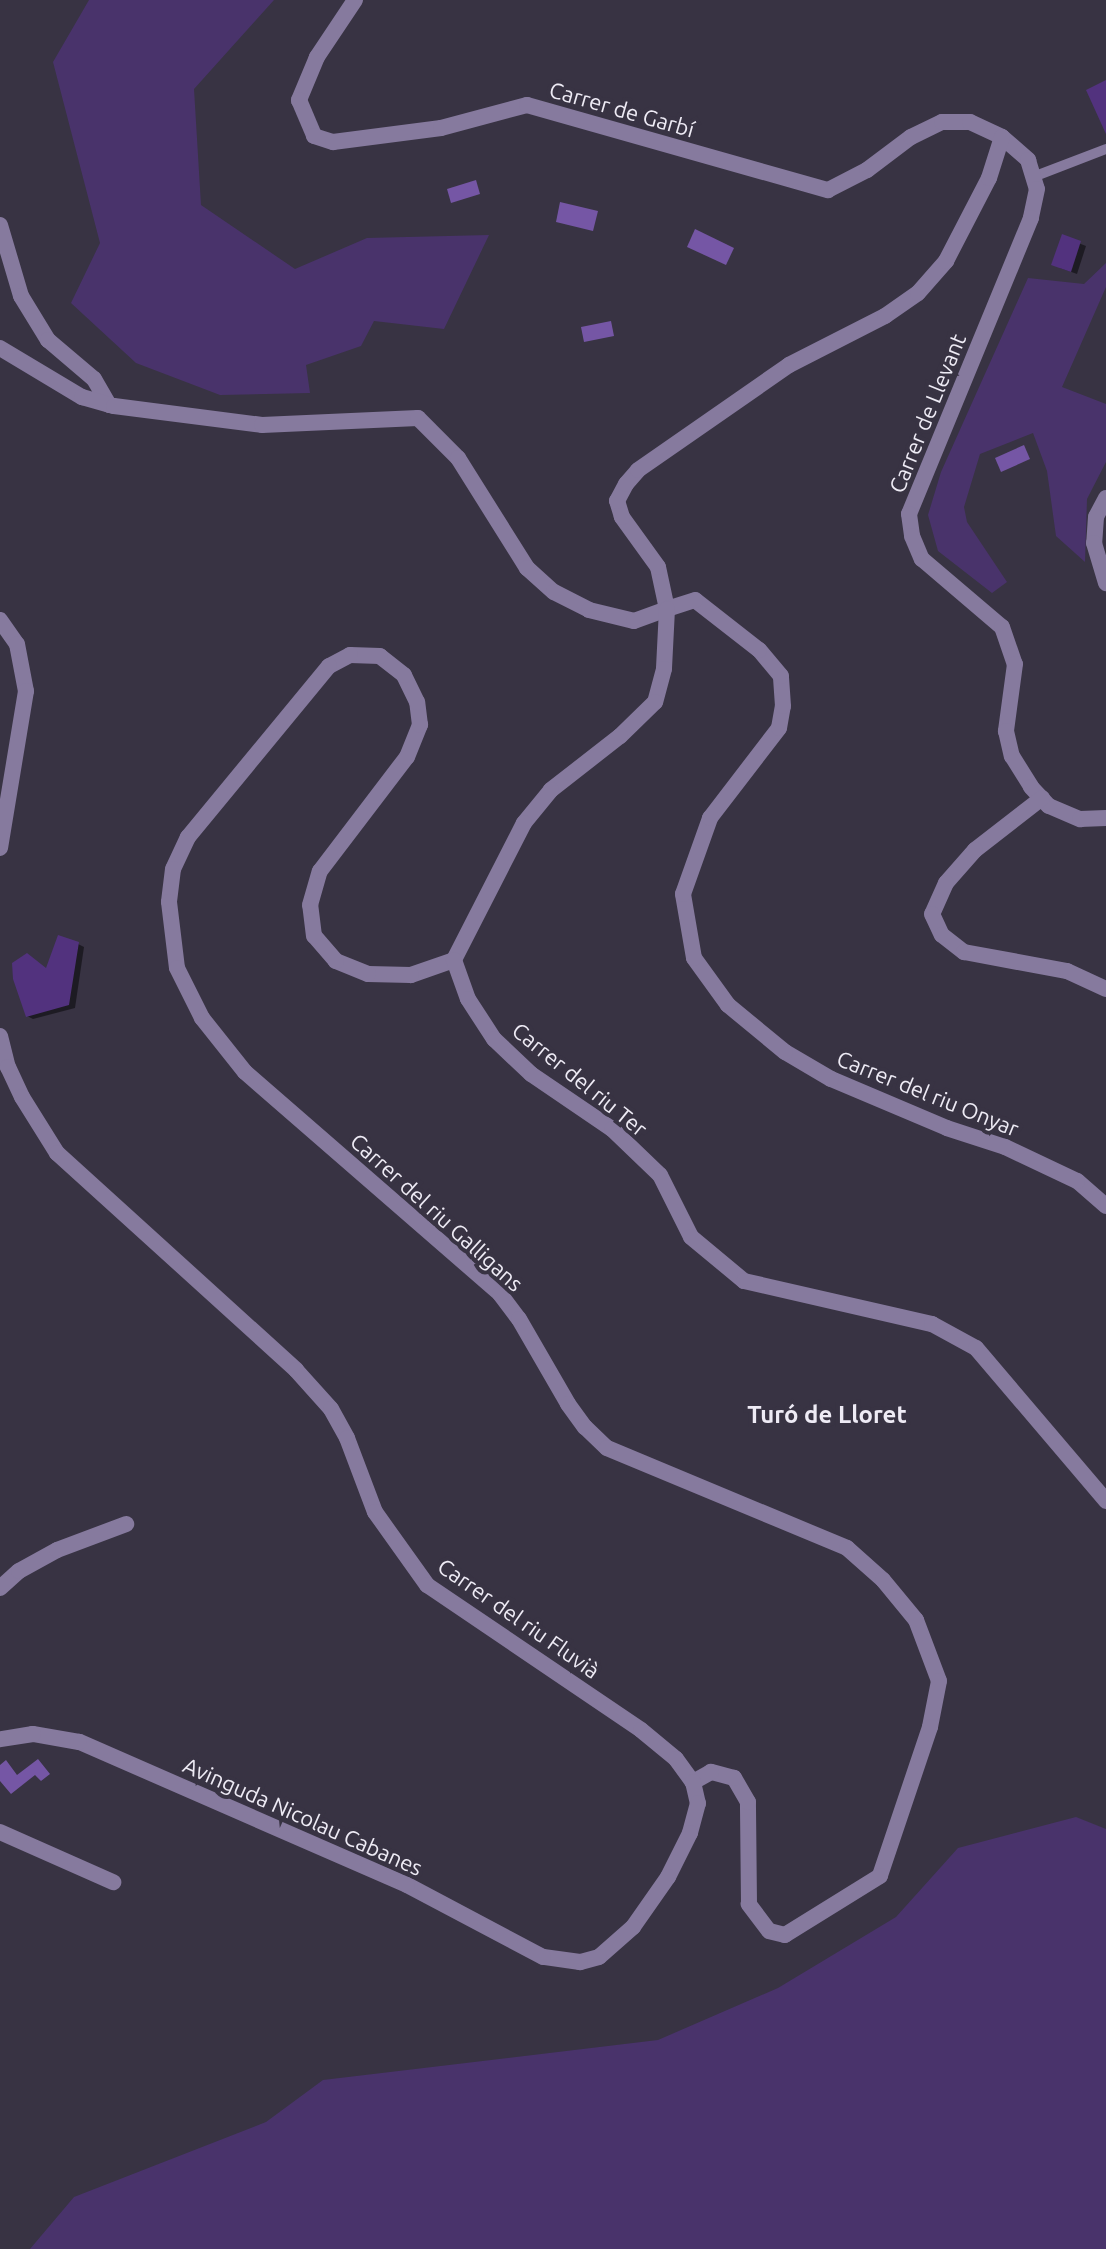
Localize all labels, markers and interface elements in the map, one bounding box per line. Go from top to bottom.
street label: Carrer de Garbí [547,76,697,142]
street label: Carrer de Llevant [883,330,971,496]
street label: Carrer del riu Ter [507,1017,653,1141]
street label: Carrer del riu Onyar [833,1044,1023,1142]
street label: Carrer del riu Galligans [345,1128,529,1296]
district label: Turó de Lloret [747,1401,907,1429]
street label: Carrer del riu Fluvià [433,1552,605,1684]
street label: Avinguda Nicolau Cabanes [179,1751,427,1881]

